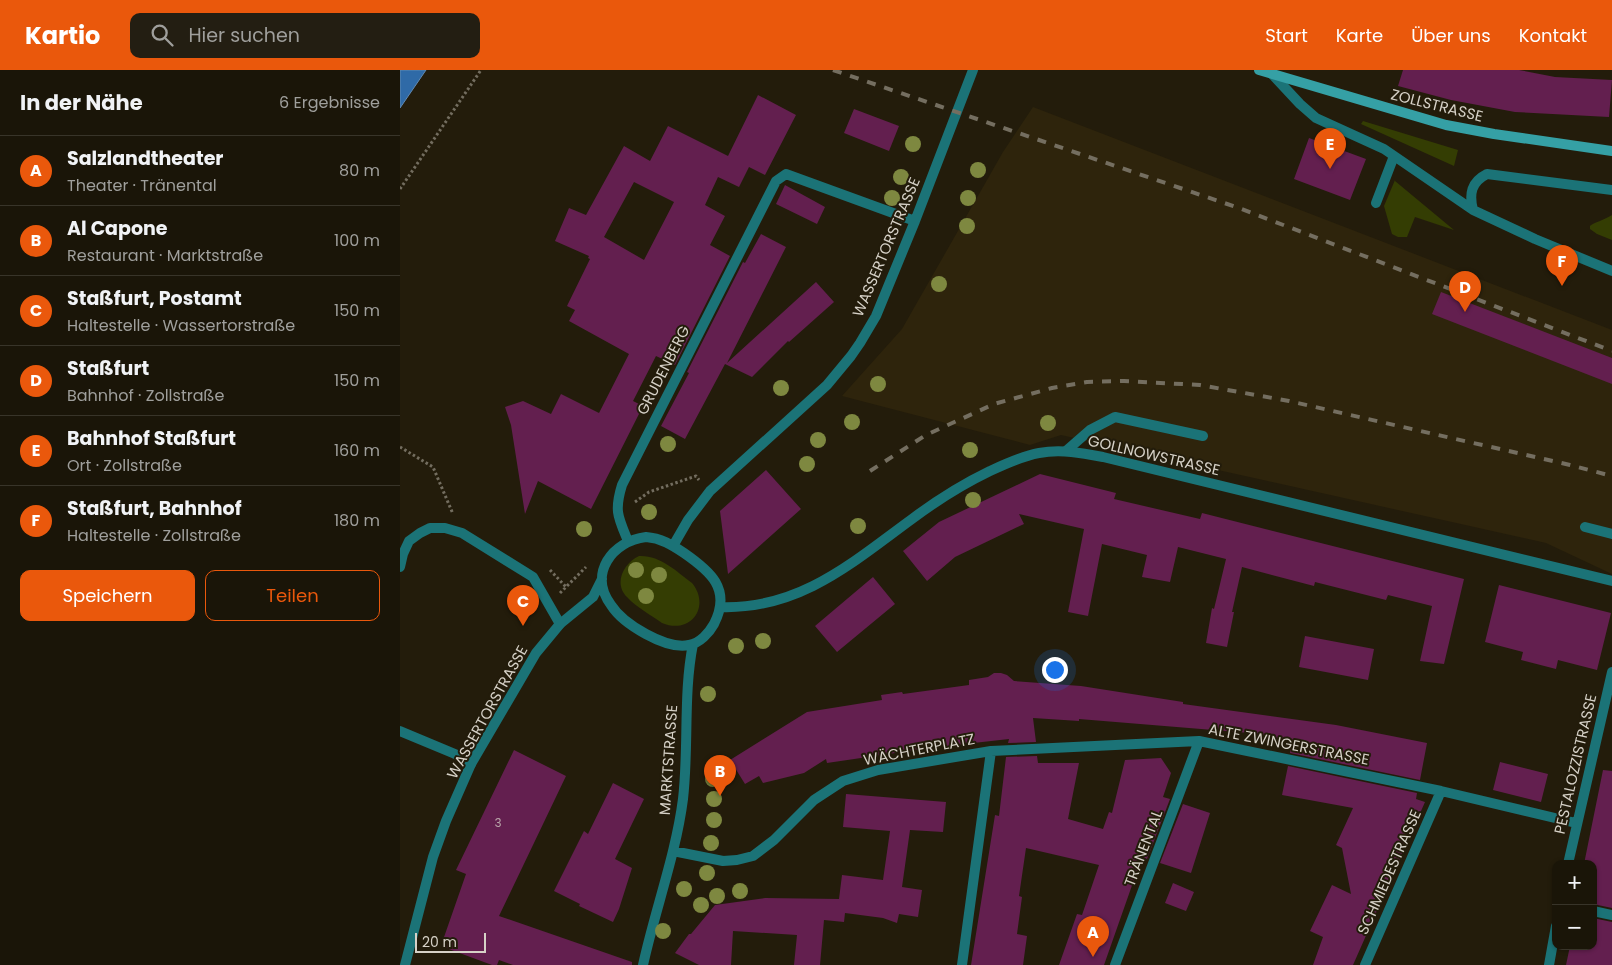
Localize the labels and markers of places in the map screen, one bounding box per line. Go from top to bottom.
pin: E [1314,128,1346,169]
pin: F [1546,245,1578,286]
pin: D [1449,271,1481,312]
pin: C [507,585,539,626]
pin: B [704,755,736,796]
pin: A [1077,916,1109,957]

